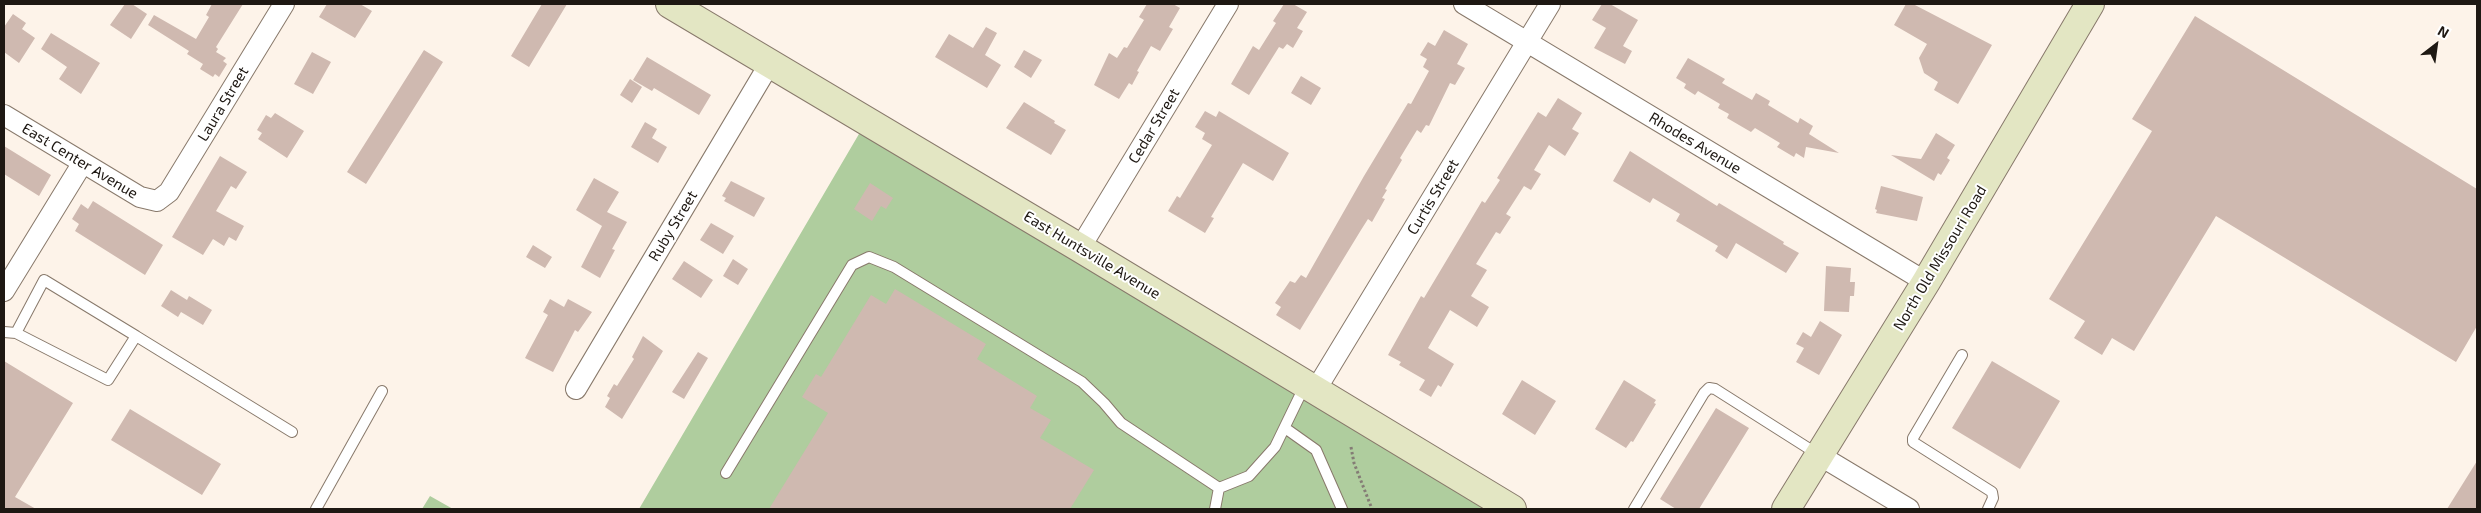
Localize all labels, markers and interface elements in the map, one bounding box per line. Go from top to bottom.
north arrow [2411,20,2461,70]
text: N [2435,22,2452,41]
street label: Laura Street [194,63,252,145]
street label: Cedar Street [1125,85,1183,167]
street label: Rhodes Avenue [1646,108,1744,178]
street label: East Center Avenue [19,119,141,203]
street label: Curtis Street [1403,156,1463,238]
street label: North Old Missouri Road [1890,182,1990,334]
street label: Ruby Street [645,187,701,265]
street label: East Huntsville Avenue [1020,207,1164,303]

